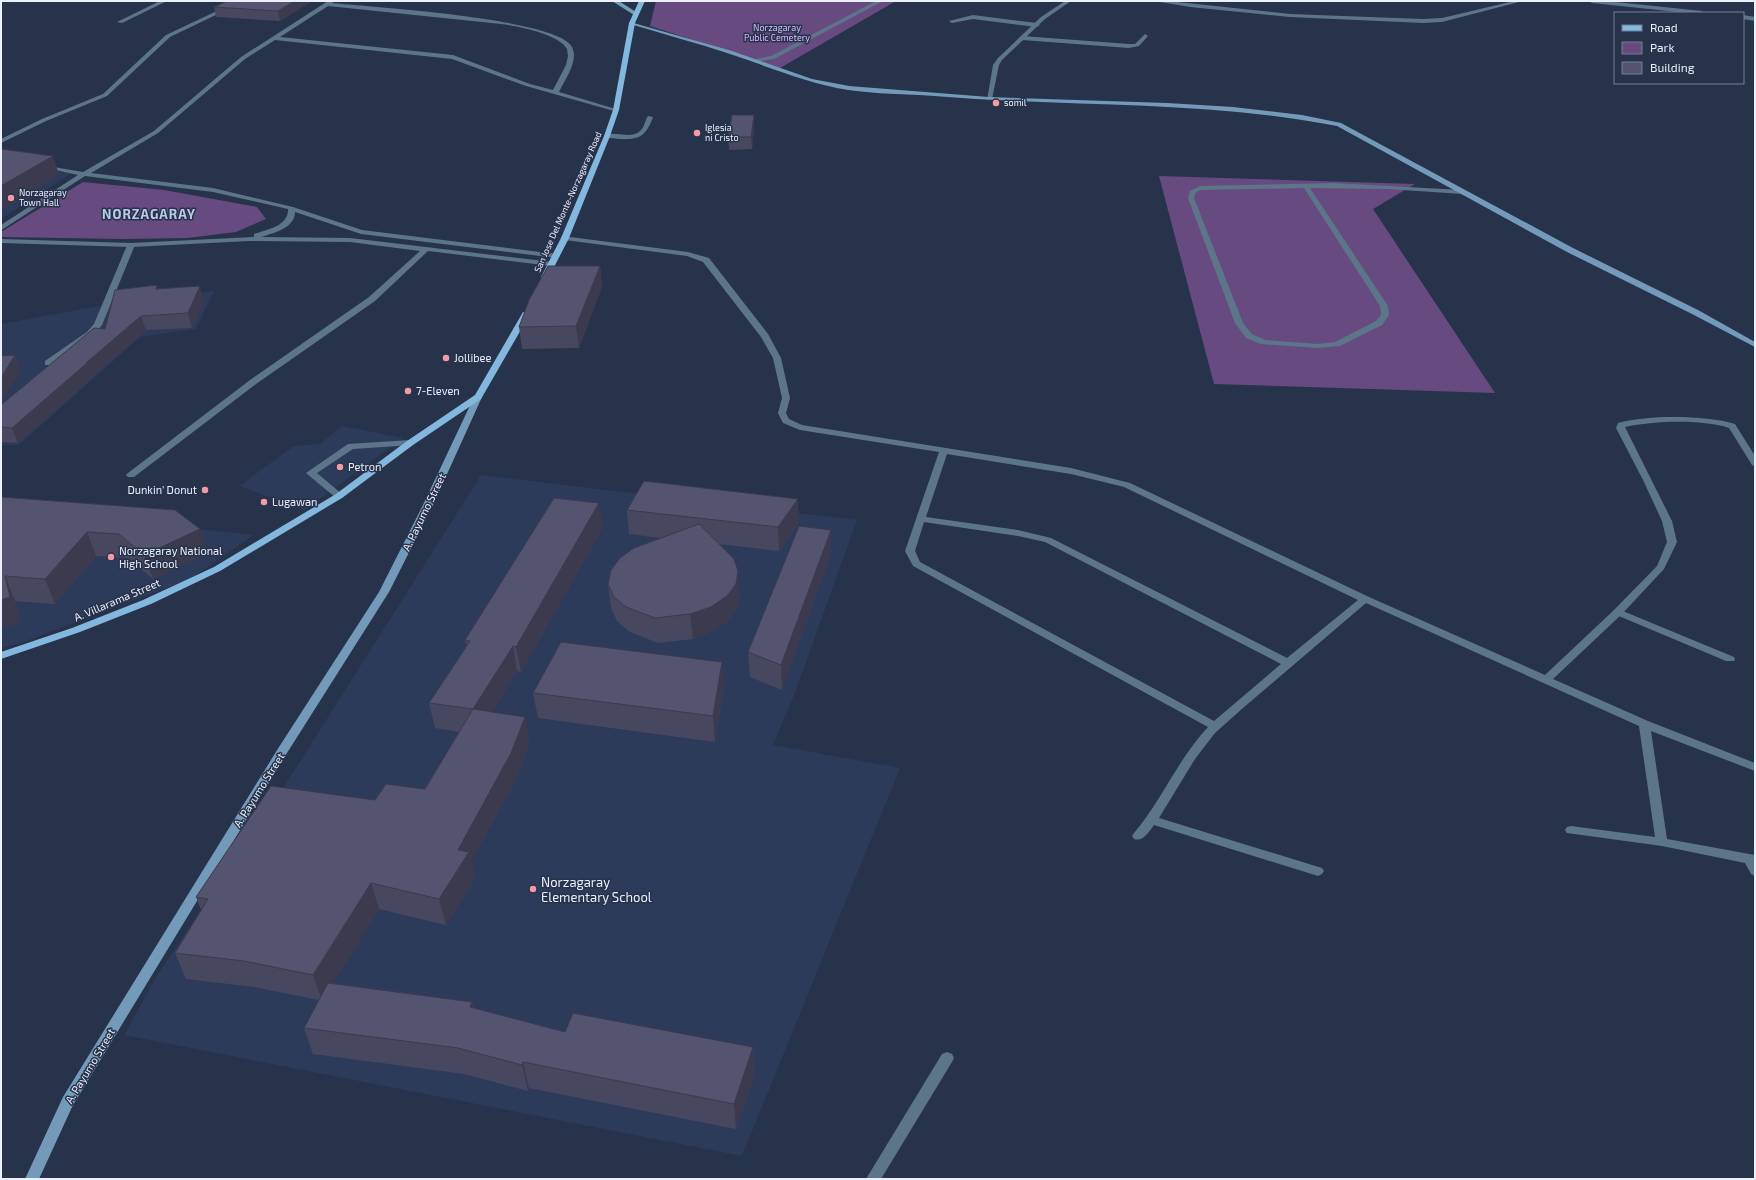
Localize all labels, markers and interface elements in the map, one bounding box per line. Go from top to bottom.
legend [1614,12,1744,84]
text: Road [1650,20,1678,34]
park label: Norzagaray Public Cemetery [744,22,810,43]
text: Park [1650,40,1675,54]
text: Building [1650,60,1695,74]
place label: somil [1004,97,1027,108]
marker: somil [991,98,1001,108]
place label: Iglesia ni Cristo [705,122,739,143]
marker: Iglesia ni Cristo [692,128,702,138]
street label: San Jose Del Monte-Norzagaray Road [531,130,604,274]
place label: Norzagaray Town Hall [19,187,67,208]
marker: Norzagaray Town Hall [6,193,16,203]
district label: NORZAGARAY [102,206,196,222]
place label: Jollibee [454,351,491,364]
marker: Jollibee [441,353,451,363]
place label: 7-Eleven [416,384,460,397]
marker: 7-Eleven [403,386,413,396]
place label: Petron [348,460,381,473]
marker: Petron [335,462,345,472]
street label: A. Payumo Street [399,471,448,553]
place label: Dunkin' Donut [127,483,197,496]
marker: Dunkin' Donut [200,485,210,495]
place label: Lugawan [272,495,318,508]
marker: Lugawan [259,497,269,507]
place label: Norzagaray National High School [119,544,223,570]
marker: Norzagaray National High School [106,552,116,562]
street label: A. Villarama Street [72,575,162,624]
street label: A. Payumo Street [230,750,287,829]
place label: Norzagaray Elementary School [541,874,652,905]
marker: Norzagaray Elementary School [528,884,538,894]
street label: A. Payumo Street [62,1026,117,1106]

